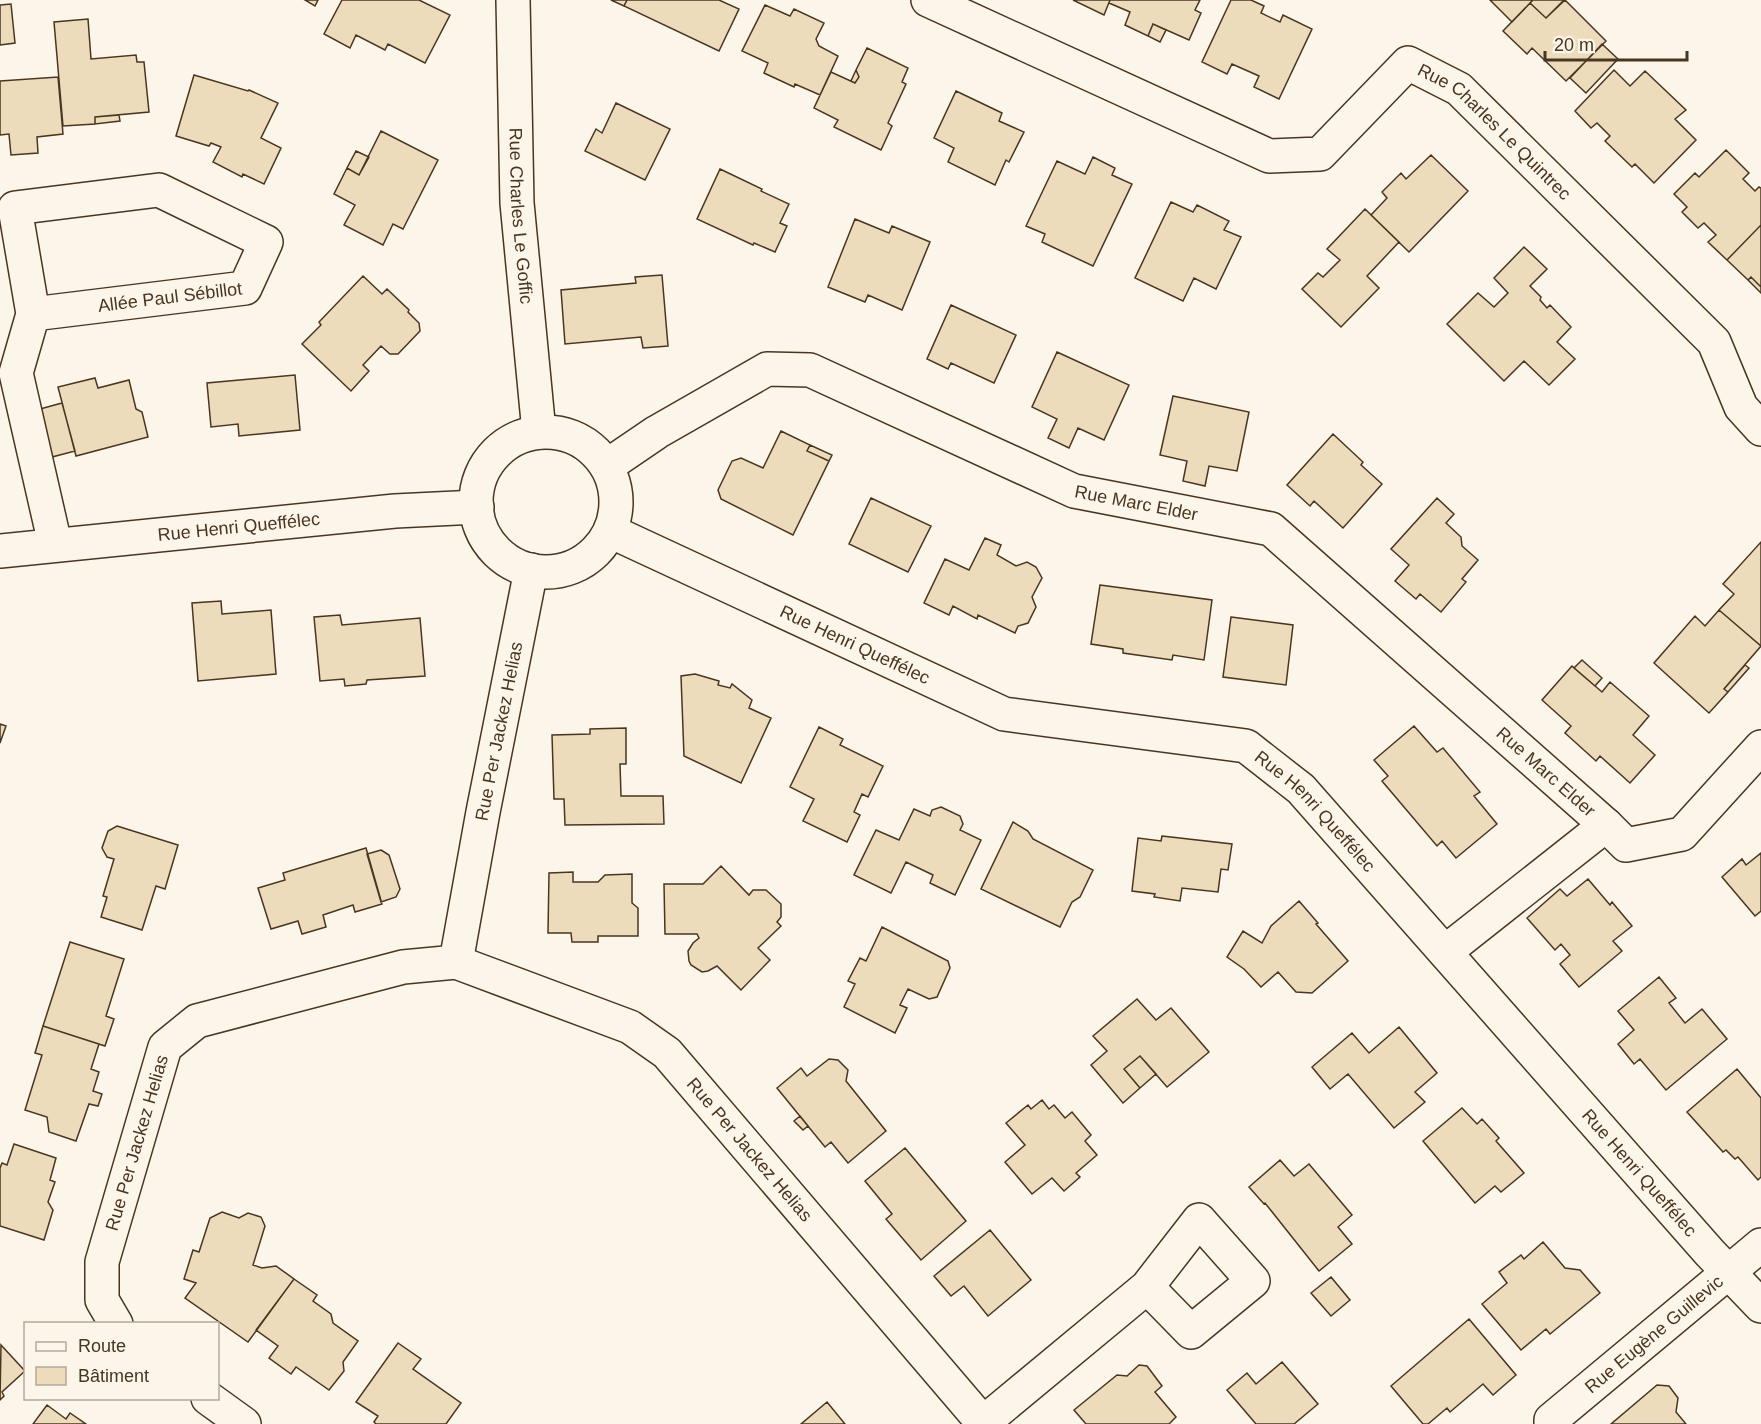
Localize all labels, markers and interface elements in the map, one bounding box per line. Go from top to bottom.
scale bar [1545,24,1688,62]
text: 20 m [1554,35,1594,55]
street label: Rue Charles Le Quintrec [1414,60,1575,204]
street label: Rue Charles Le Goffic [506,127,537,305]
street label: Allée Paul Sébillot [97,278,243,316]
street label: Rue Marc Elder [1073,481,1200,525]
street label: Rue Henri Queffélec [157,509,321,545]
street label: Rue Henri Queffélec [777,601,933,688]
street label: Rue Per Jackez Helias [472,640,527,822]
street label: Rue Marc Elder [1492,723,1599,821]
street label: Rue Henri Queffélec [1251,747,1379,876]
street label: Rue Per Jackez Helias [102,1053,172,1233]
street label: Rue Per Jackez Helias [683,1074,816,1225]
street label: Rue Henri Queffélec [1578,1105,1701,1241]
street label: Rue Eugène Guillevic [1581,1271,1727,1397]
legend [24,1322,219,1400]
text: Route [78,1336,126,1356]
text: Bâtiment [78,1366,149,1386]

